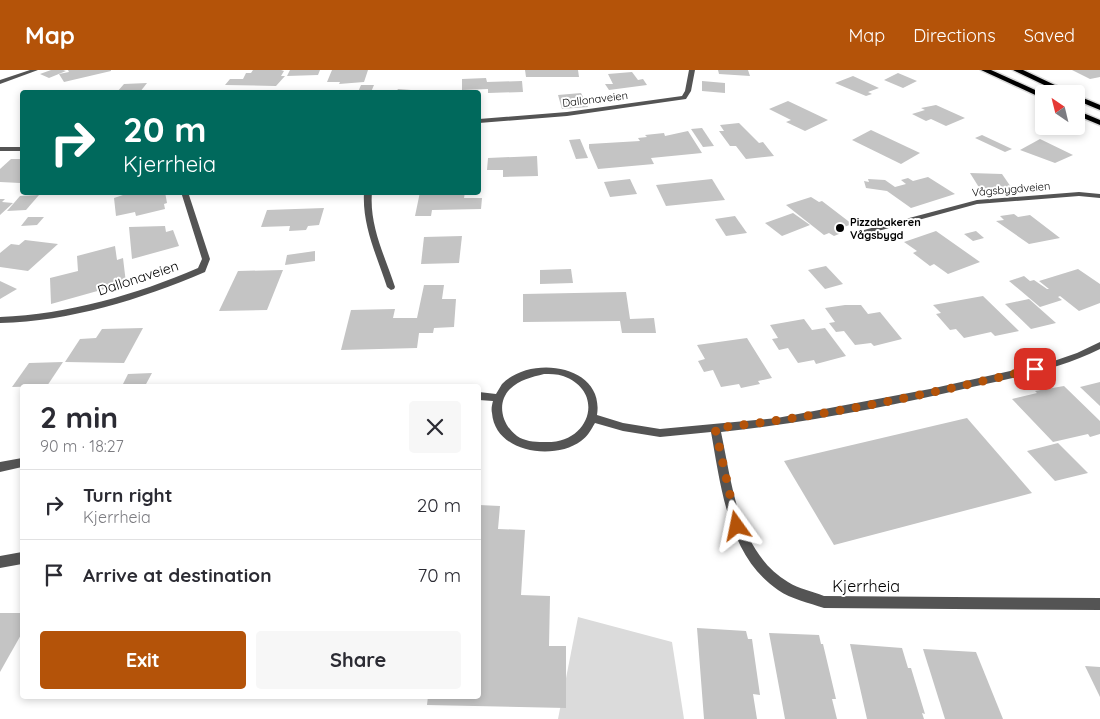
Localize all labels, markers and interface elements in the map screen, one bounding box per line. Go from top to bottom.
text: Map [25,20,75,50]
text: Map [848,24,885,47]
text: Directions [913,24,996,47]
text: Saved [1024,24,1075,47]
north arrow [1035,85,1085,135]
map controls [1035,85,1085,135]
street label: Dallonaveien [561,88,629,110]
text: 20 m [123,107,206,151]
icon: right [40,110,105,175]
text: Kjerrheia [123,150,216,178]
street label: Vågsbygdveien [971,179,1051,199]
place label: Pizzabakeren Vågsbygd [850,215,921,242]
marker: Pizzabakeren Vågsbygd [834,222,846,234]
street label: Dallonaveien [95,256,181,300]
pin [1014,348,1056,390]
icon: arrive [1021,355,1049,383]
text: 2 min [40,398,118,436]
button: close [409,401,461,453]
text: 90 m · 18:27 [40,436,124,456]
text: Turn right [83,483,172,507]
icon: right [40,491,68,519]
text: 20 m [417,493,461,517]
position arrow [710,499,762,551]
text: Kjerrheia [83,507,151,527]
icon: arrive [40,561,68,589]
text: Arrive at destination [83,563,272,587]
text: 70 m [417,563,461,587]
street label: Kjerrheia [832,576,900,596]
button: Exit [40,631,246,689]
button: Share [256,631,461,689]

